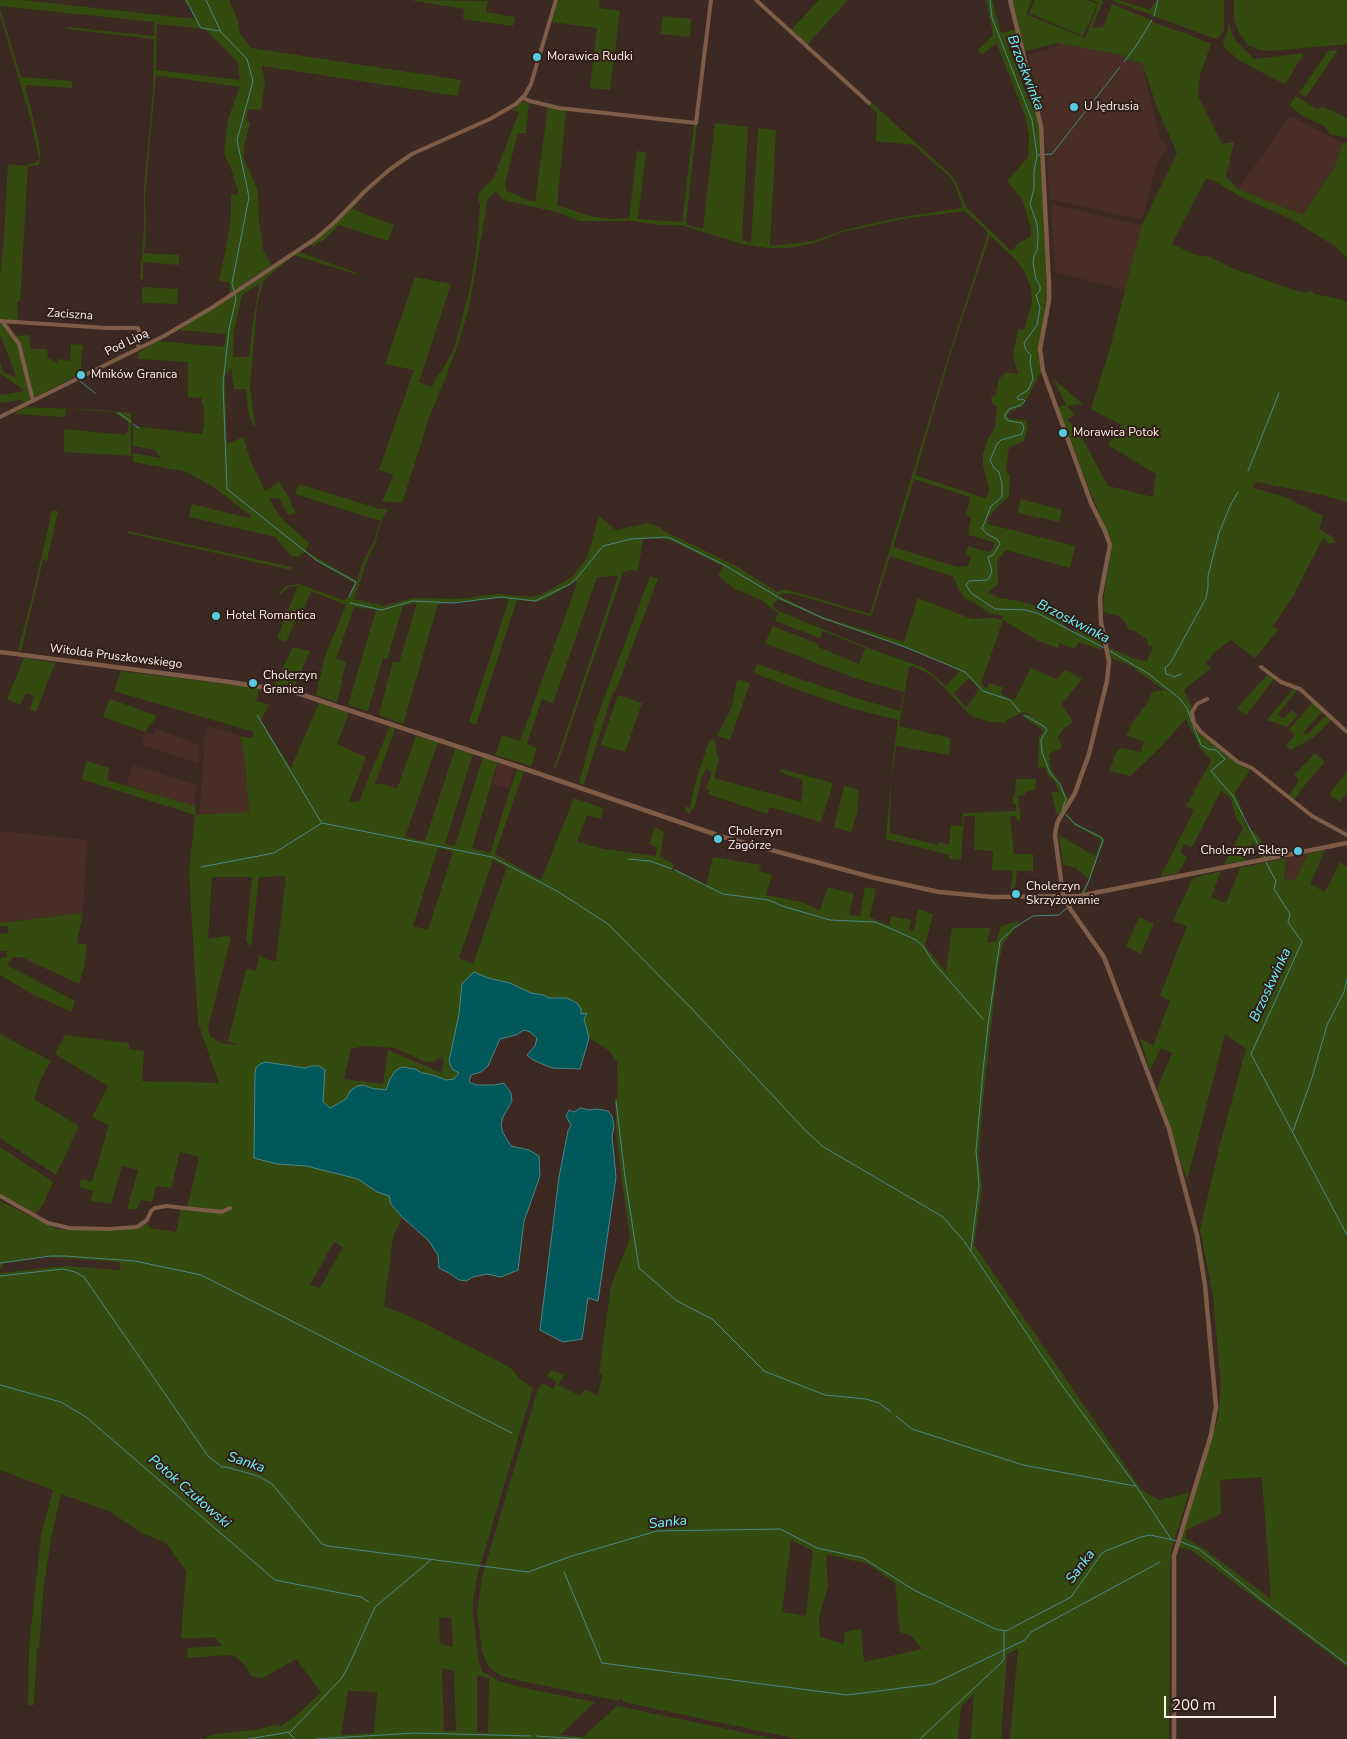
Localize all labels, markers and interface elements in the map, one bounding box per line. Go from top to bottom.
water label: Brzoskwinka [1003,33,1047,113]
place label: Morawica Rudki [547,50,633,64]
marker: Morawica Rudki [531,51,543,63]
place label: U Jędrusia [1084,100,1139,114]
marker: U Jędrusia [1068,101,1080,113]
street label: Zaciszna [47,306,93,324]
street label: Pod Lipą [103,326,151,360]
place label: Mników Granica [91,368,177,382]
marker: Mników Granica [75,369,87,381]
place label: Morawica Potok [1073,426,1159,440]
marker: Morawica Potok [1057,427,1069,439]
water label: Brzoskwinka [1034,596,1112,648]
place label: Hotel Romantica [226,609,316,623]
marker: Hotel Romantica [210,610,222,622]
street label: Witolda Pruszkowskiego [49,642,183,672]
place label: Cholerzyn Granica [263,669,317,697]
marker: Cholerzyn Granica [247,677,259,689]
place label: Cholerzyn Zagórze [728,825,782,853]
marker: Cholerzyn Zagórze [712,833,724,845]
place label: Cholerzyn Sklep [1200,844,1288,858]
marker: Cholerzyn Sklep [1292,845,1304,857]
place label: Cholerzyn Skrzyżowanie [1026,880,1100,908]
marker: Cholerzyn Skrzyżowanie [1010,888,1022,900]
water label: Brzoskwinka [1247,945,1295,1025]
water label: Sanka [225,1449,267,1477]
water label: Potok Czułowski [144,1452,234,1532]
water label: Sanka [648,1513,688,1533]
water label: Sanka [1063,1547,1099,1587]
scale bar [1167,1686,1280,1718]
text: 200 m [1172,1695,1216,1715]

